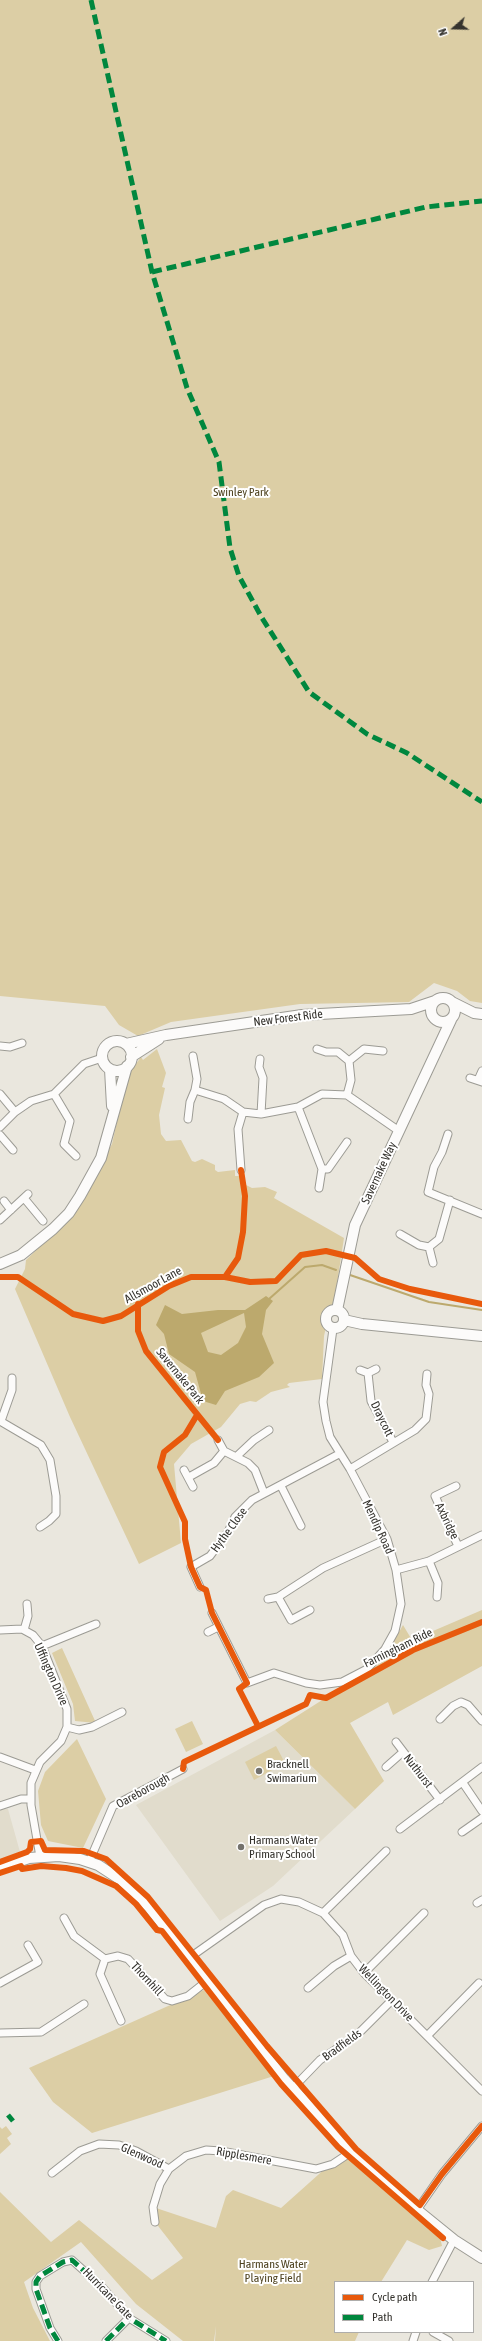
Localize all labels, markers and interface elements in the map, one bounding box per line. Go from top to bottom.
north arrow [434,8,474,48]
text: N [436,27,449,37]
park label: Swinley Park [213,485,269,499]
street label: New Forest Ride [253,1007,323,1029]
street label: Savernake Way [358,1140,400,1206]
street label: Allsmoor Lane [122,1263,184,1307]
street label: Savernake Park [153,1345,207,1407]
street label: Draycott [367,1399,397,1439]
street label: Mendip Road [359,1498,397,1556]
street label: Axbridge [432,1500,462,1542]
street label: Hythe Close [208,1505,250,1555]
street label: Farningham Ride [361,1625,435,1671]
street label: Uffington Drive [31,1640,71,1708]
street label: Nuthurst [400,1751,436,1791]
place label: Bracknell Swimarium [267,1757,317,1785]
marker: Bracknell Swimarium [254,1766,264,1776]
street label: Oareborough [114,1770,172,1812]
place label: Harmans Water Primary School [249,1833,317,1861]
marker: Harmans Water Primary School [236,1842,246,1852]
street label: Thornhill [128,1959,166,1999]
street label: Wellington Drive [355,1962,417,2024]
street label: Bradfields [320,2026,364,2064]
street label: Glenwood [119,2140,165,2172]
street label: Ripplesmere [215,2144,273,2168]
park label: Harmans Water Playing Field [239,2257,307,2285]
street label: Hurricane Gate [80,2265,136,2323]
legend [334,2281,474,2333]
text: Cycle path [372,2290,417,2304]
text: Path [372,2310,393,2324]

